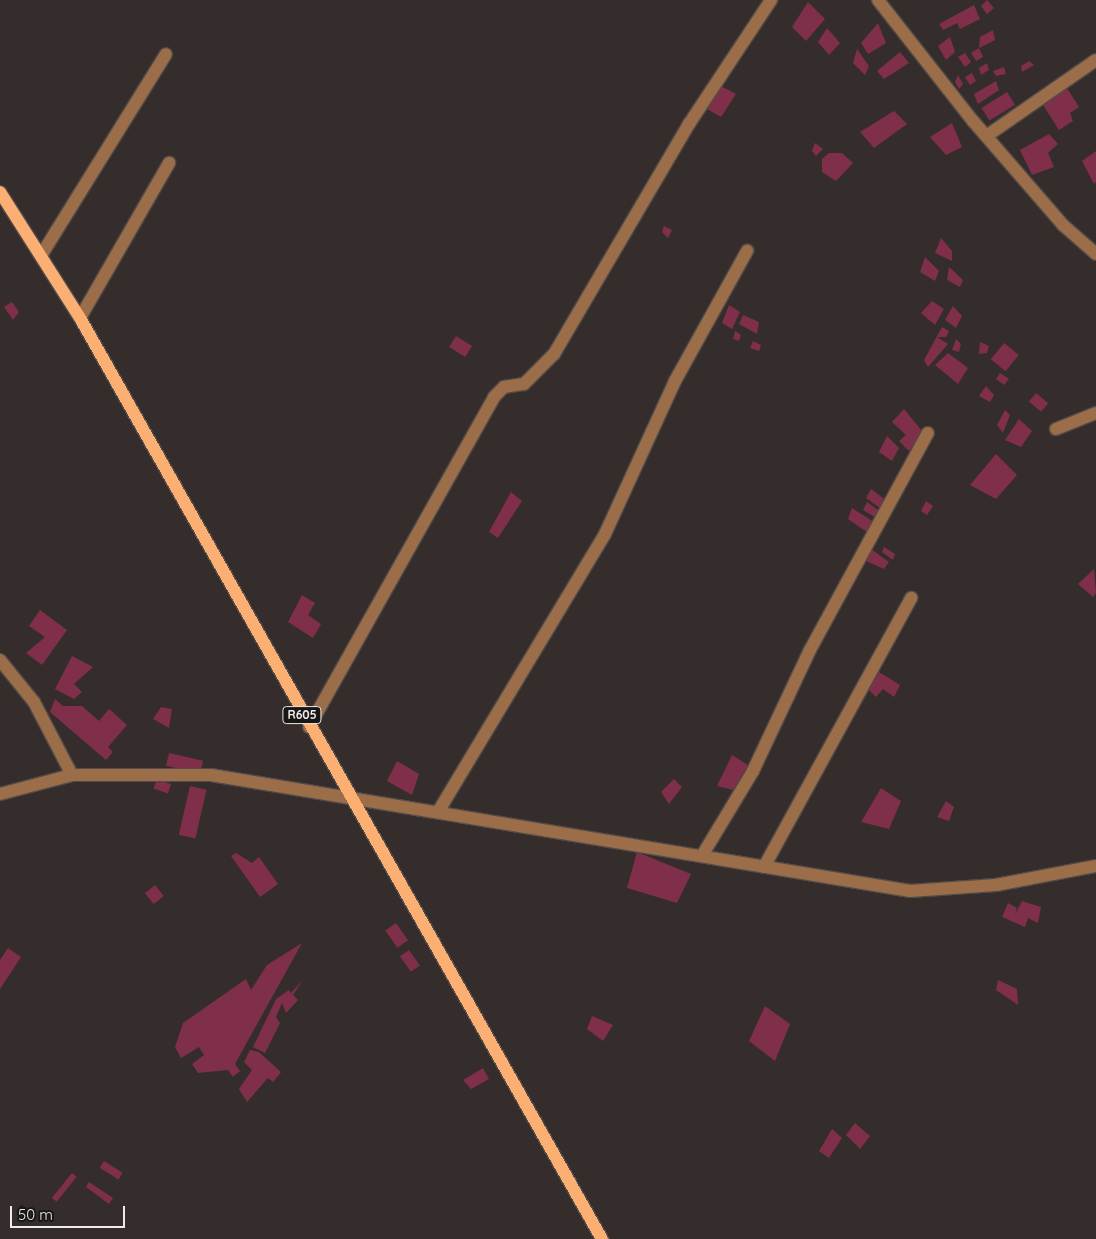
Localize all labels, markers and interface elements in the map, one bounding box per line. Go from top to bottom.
road number: R605 [282,706,322,724]
scale bar [12,1196,128,1228]
text: 50 m [18,1205,53,1224]

